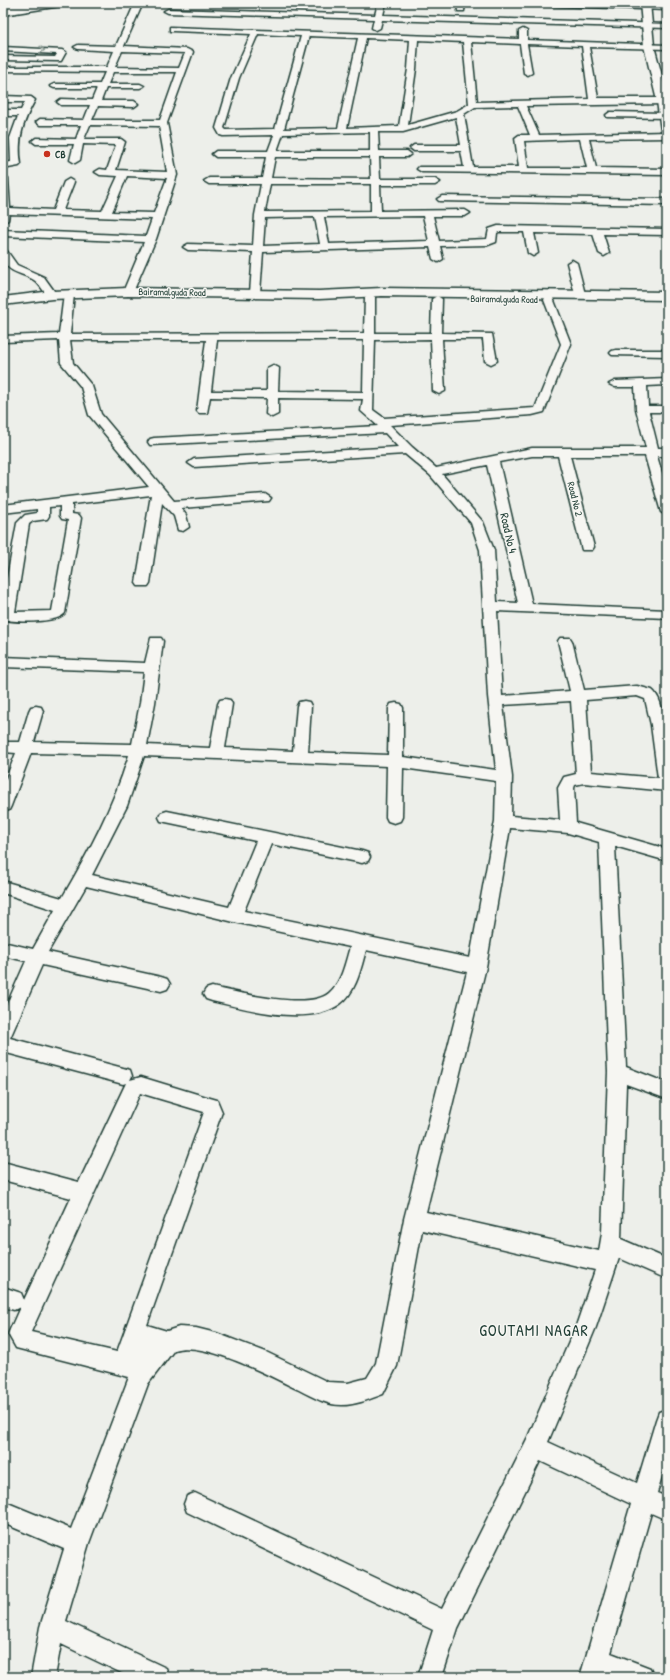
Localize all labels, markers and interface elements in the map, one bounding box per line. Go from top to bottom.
one-way arrow [39,46,45,55]
place label: CB [55,148,66,161]
marker: CB [42,149,52,159]
street label: Bairamalguda Road [138,285,206,299]
street label: Bairamalguda Road [470,292,538,306]
street label: Road No 2 [564,480,586,518]
street label: Road No 4 [496,511,522,555]
district label: GOUTAMI NAGAR [479,1319,589,1341]

